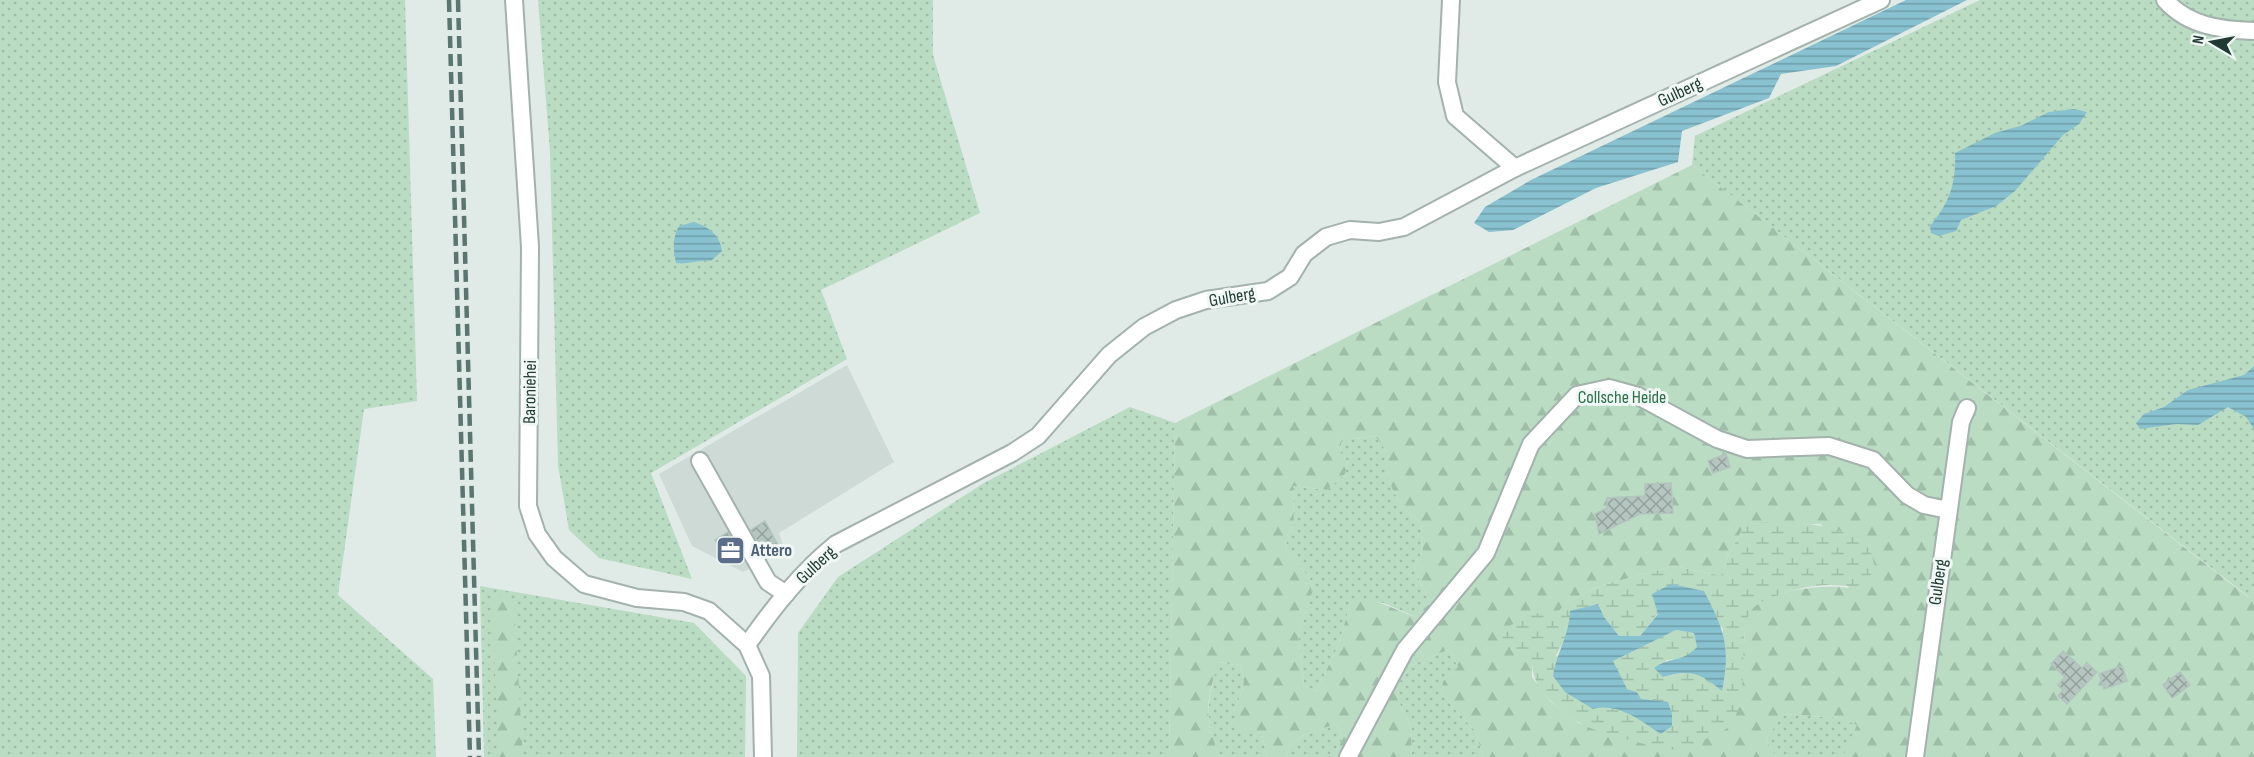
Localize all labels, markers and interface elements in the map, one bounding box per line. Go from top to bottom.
north arrow [2182,12,2242,72]
text: N [2189,34,2209,46]
street label: Gulberg [1655,73,1705,111]
street label: Gulberg [1207,283,1257,311]
street label: Baroniehei [519,360,541,424]
park label: Collsche Heide [1578,387,1666,408]
office icon: Attero [714,534,746,566]
place label: Attero [750,540,792,561]
street label: Gulberg [792,541,840,589]
street label: Gulberg [1924,558,1952,606]

